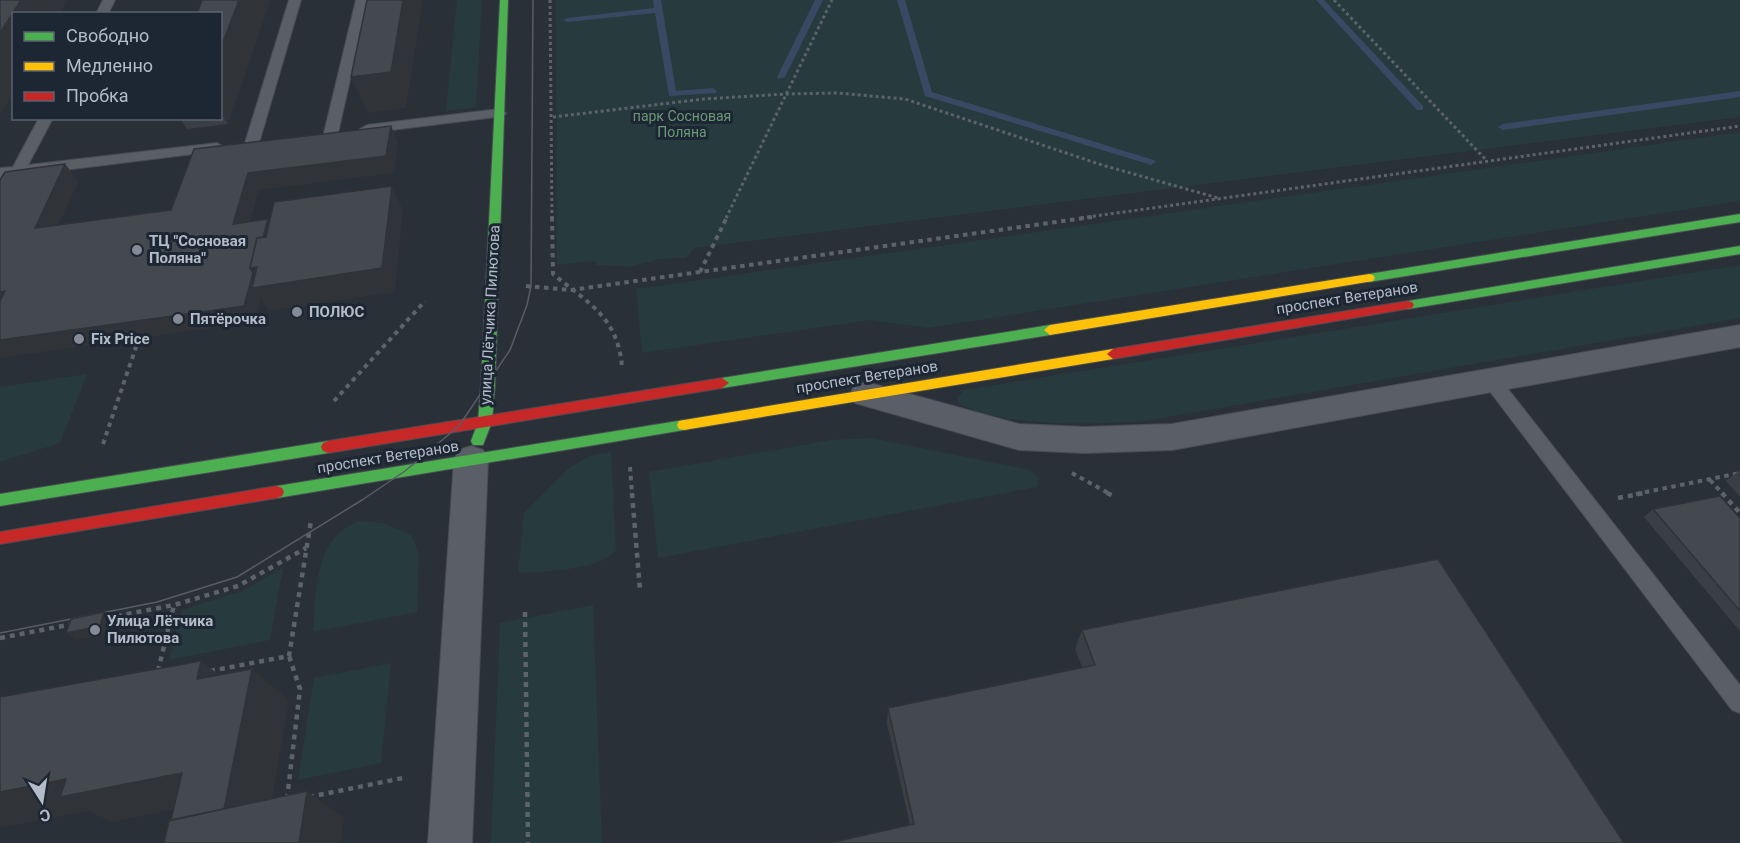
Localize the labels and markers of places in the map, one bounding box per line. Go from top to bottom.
place label: ТЦ "Сосновая Поляна" [149,232,246,267]
marker: ТЦ "Сосновая Поляна" [130,243,144,257]
place label: ПОЛЮС [309,303,365,321]
marker: ПОЛЮС [290,305,304,319]
place label: Пятёрочка [190,310,266,328]
marker: Пятёрочка [171,312,185,326]
place label: Fix Price [91,330,150,348]
marker: Fix Price [72,332,86,346]
place label: Улица Лётчика Пилютова [107,612,213,647]
marker: Улица Лётчика Пилютова [88,623,102,637]

